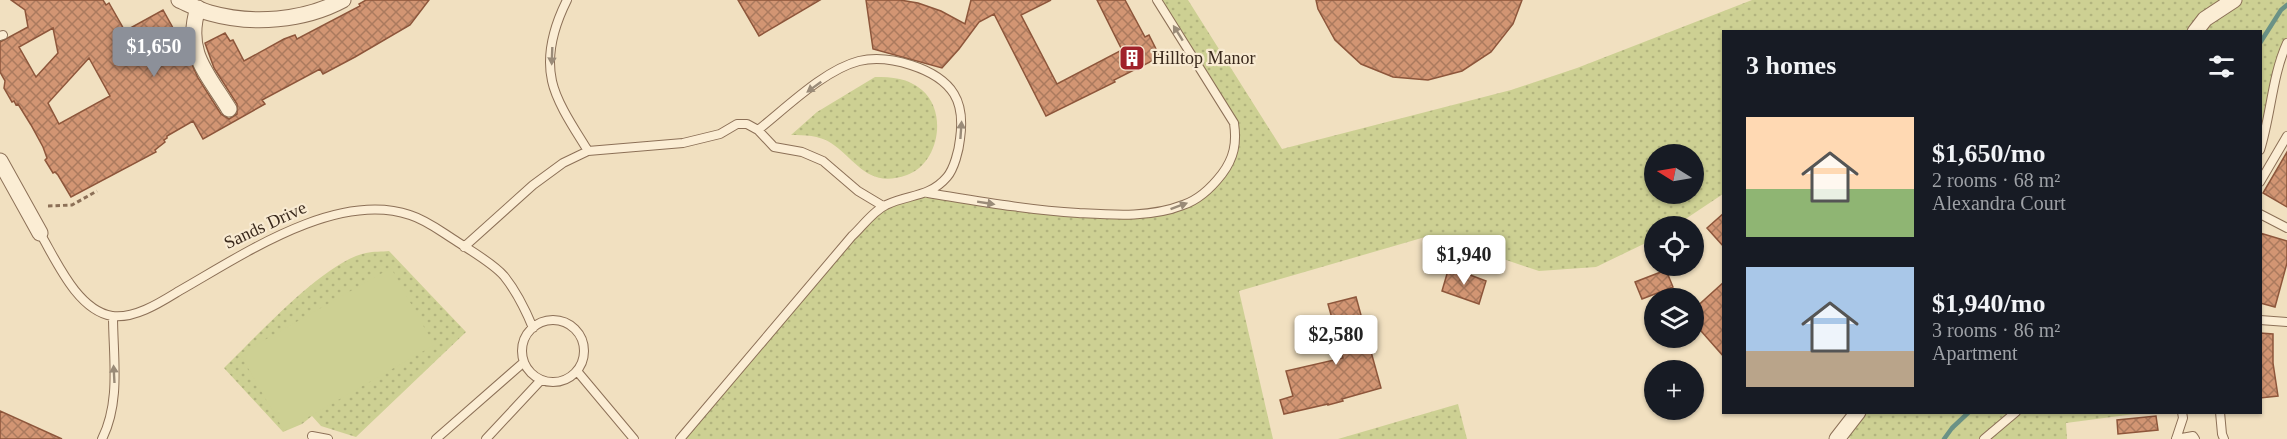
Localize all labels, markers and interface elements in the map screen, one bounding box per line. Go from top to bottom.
one-way arrow [1172,25,1183,41]
pin: $1,650 [105,27,203,78]
text: $1,650 [127,35,182,57]
building icon: Hilltop Manor [1117,43,1147,73]
one-way arrow [547,46,557,65]
place label: Hilltop Manor [1152,48,1256,68]
icon: filters [2205,50,2238,83]
text: 3 homes [1746,51,1836,80]
one-way arrow [806,81,822,93]
one-way arrow [956,120,966,139]
text: $1,650/mo [1932,139,2045,168]
icon: home [1794,141,1866,213]
north arrow [1644,144,1704,204]
map controls [1644,144,1704,420]
text: 2 rooms · 68 m² [1932,169,2060,191]
text: Alexandra Court [1932,192,2066,214]
street label: Sands Drive [221,197,309,253]
one-way arrow [977,198,996,207]
one-way arrow [1170,200,1188,210]
button: locate [1644,216,1704,276]
pin: $1,940 [1415,235,1513,286]
text: $1,940 [1437,243,1492,265]
button: layers [1644,288,1704,348]
text: $1,940/mo [1932,289,2045,318]
icon: home [1794,291,1866,363]
pin: $2,580 [1287,315,1385,366]
text: 3 rooms · 86 m² [1932,319,2060,341]
text: $2,580 [1309,323,1364,345]
text: Apartment [1932,342,2018,364]
button: + [1644,360,1704,420]
one-way arrow [110,365,119,384]

